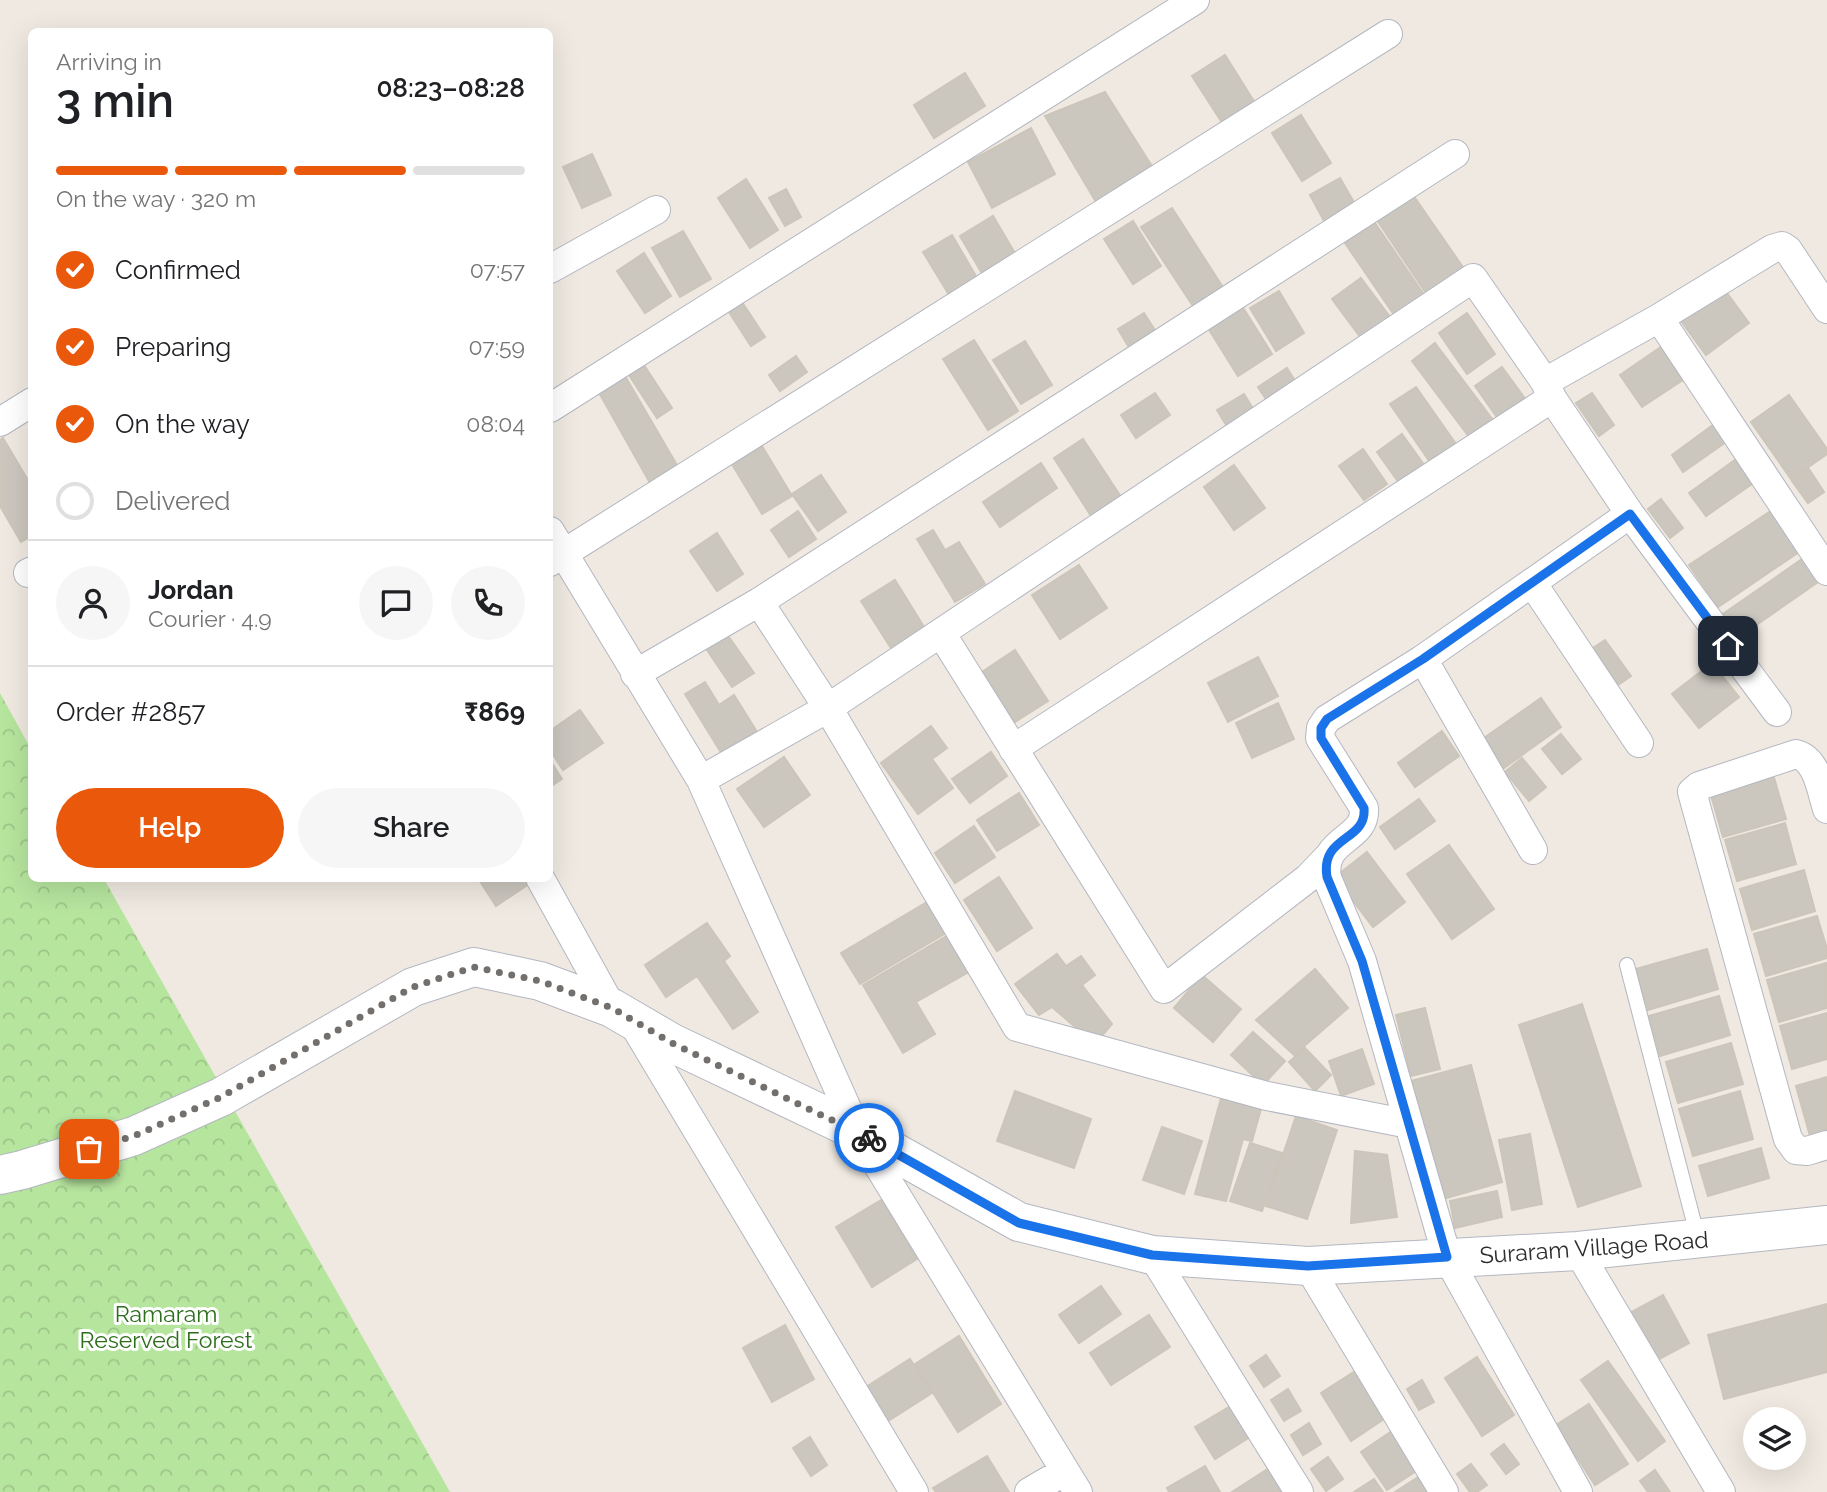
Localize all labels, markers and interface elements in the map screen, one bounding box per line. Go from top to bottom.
text: Arriving in [56,48,162,75]
text: 08:23–08:28 [376,73,525,103]
text: 3 min [56,74,174,128]
text: On the way · 320 m [56,185,256,212]
icon: check [56,251,94,289]
text: Confirmed [115,255,241,285]
text: 07:57 [470,256,525,283]
icon: check [56,328,94,366]
text: Preparing [115,332,231,362]
text: 07:59 [468,333,525,360]
icon: check [56,405,94,443]
text: On the way [115,409,250,439]
text: 08:04 [466,410,525,437]
text: Delivered [115,486,230,516]
button: person [56,566,130,640]
button: chat [359,566,433,640]
button: phone [451,566,525,640]
text: Jordan [148,575,234,605]
text: Courier · 4.9 [148,605,272,632]
pin [1698,616,1758,676]
icon: home [1709,627,1747,665]
text: Order #2857 [56,697,205,727]
text: ₹869 [464,697,525,727]
button: Help [56,788,284,868]
button: Share [298,788,525,868]
courier [834,1103,904,1173]
pin [59,1119,119,1179]
icon: bike [850,1119,888,1157]
icon: bag [70,1130,108,1168]
street label: Suraram Village Road [1479,1226,1709,1268]
park label: Ramaram Reserved Forest [80,1300,253,1353]
map controls [1743,1407,1806,1470]
button: layers [1743,1407,1806,1470]

